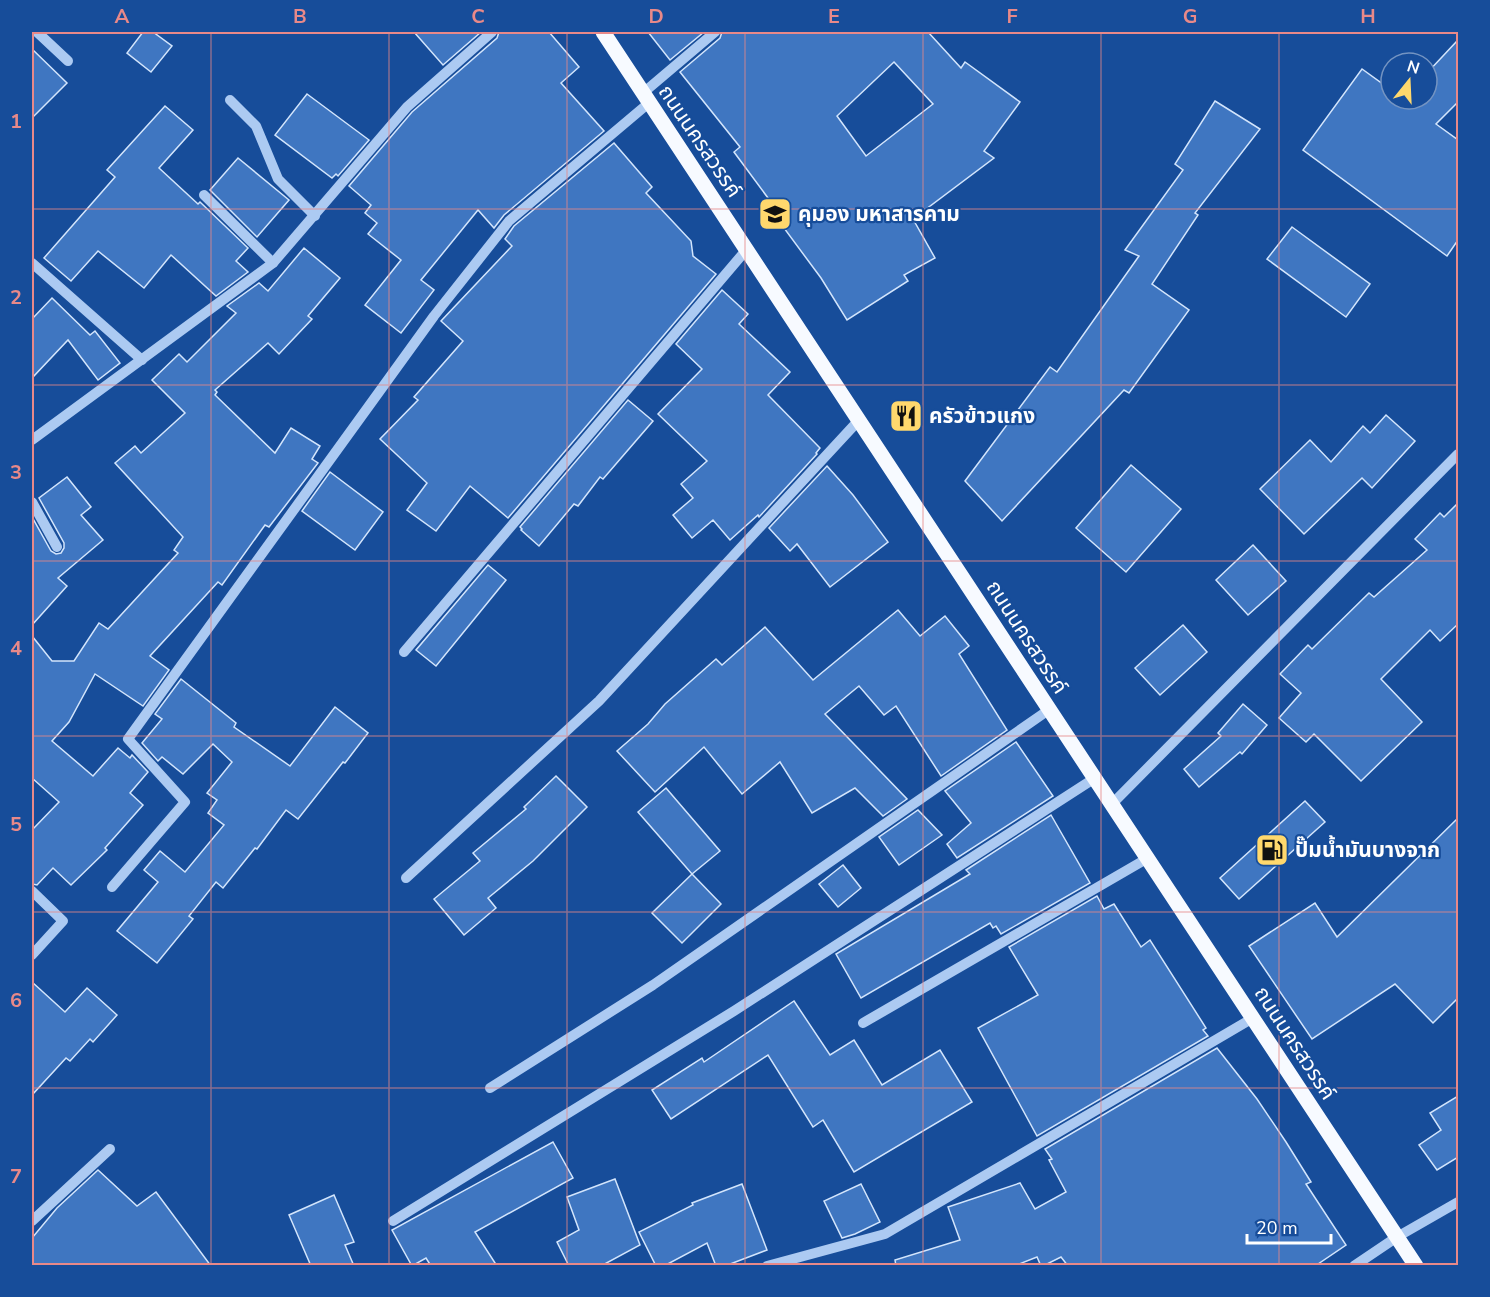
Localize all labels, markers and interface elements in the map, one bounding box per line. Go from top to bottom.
text: A [115,3,130,30]
text: B [293,3,307,30]
text: C [471,3,485,30]
text: D [648,3,664,30]
text: E [828,3,840,30]
text: F [1006,3,1018,30]
text: G [1183,3,1197,30]
text: H [1360,3,1376,30]
north arrow [1379,51,1439,111]
text: N [1404,55,1422,80]
street label: ถนนนครสวรรค์ [652,79,748,203]
text: 1 [10,108,22,135]
school or university icon: คุมอง มหาสารคาม [757,196,793,232]
place label: คุมอง มหาสารคาม [798,200,960,228]
text: 2 [10,284,22,311]
restaurant icon: ครัวข้าวแกง [888,398,924,434]
place label: ครัวข้าวแกง [929,402,1035,430]
text: 3 [10,459,22,486]
street label: ถนนนครสวรรค์ [980,575,1074,699]
text: 4 [10,635,22,662]
text: 5 [10,811,22,838]
fuel station icon: ปั๊มน้ำมันบางจาก [1254,832,1290,868]
place label: ปั๊มน้ำมันบางจาก [1295,835,1440,864]
street label: ถนนนครสวรรค์ [1248,981,1342,1105]
text: 6 [10,987,22,1014]
text: 7 [10,1163,22,1190]
scale bar [1247,1207,1331,1245]
text: 20 m [1256,1216,1298,1240]

